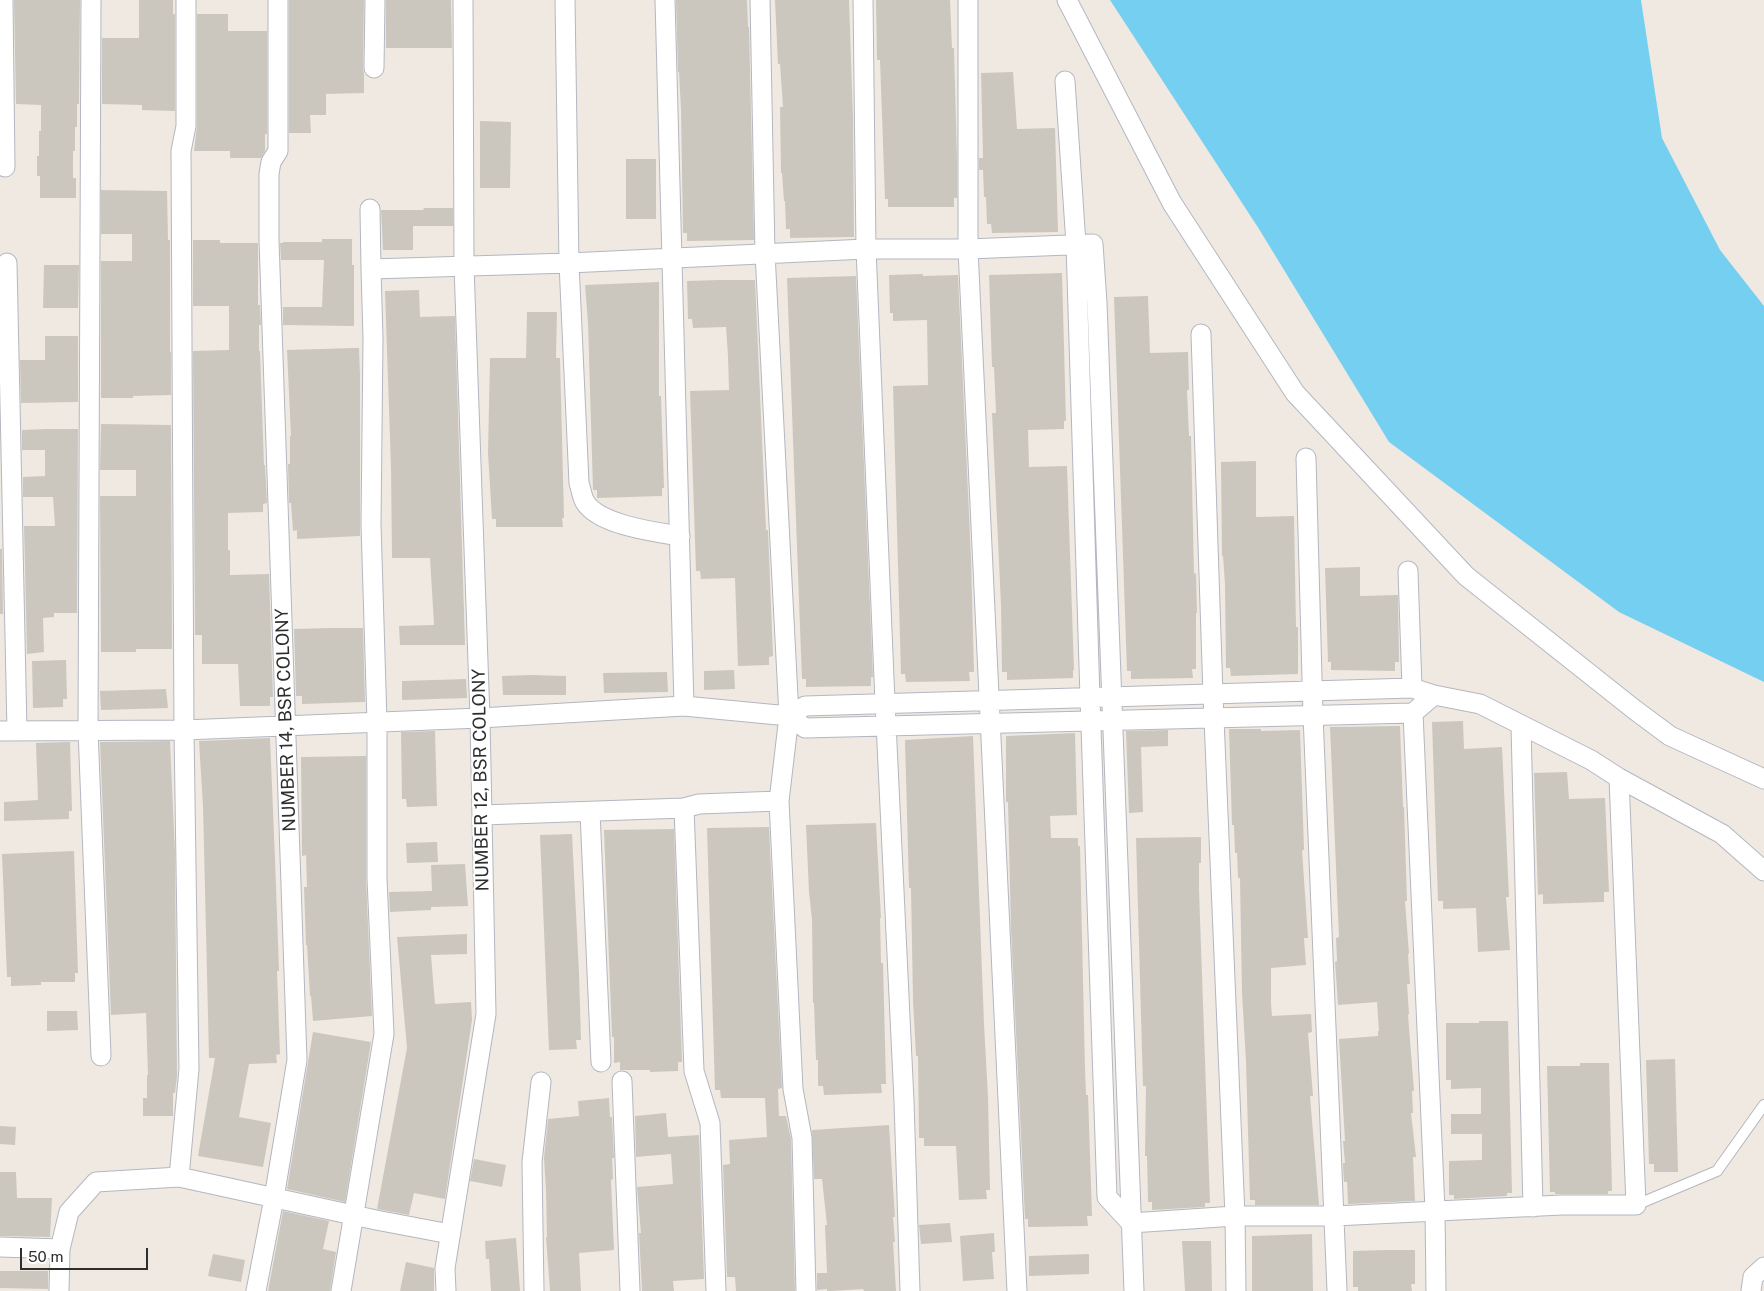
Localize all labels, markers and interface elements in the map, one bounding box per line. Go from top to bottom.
street label: NUMBER 14, BSR COLONY [271,608,301,832]
street label: NUMBER 12, BSR COLONY [468,668,494,892]
scale bar [22,1238,150,1270]
text: 50 m [28,1248,63,1265]

